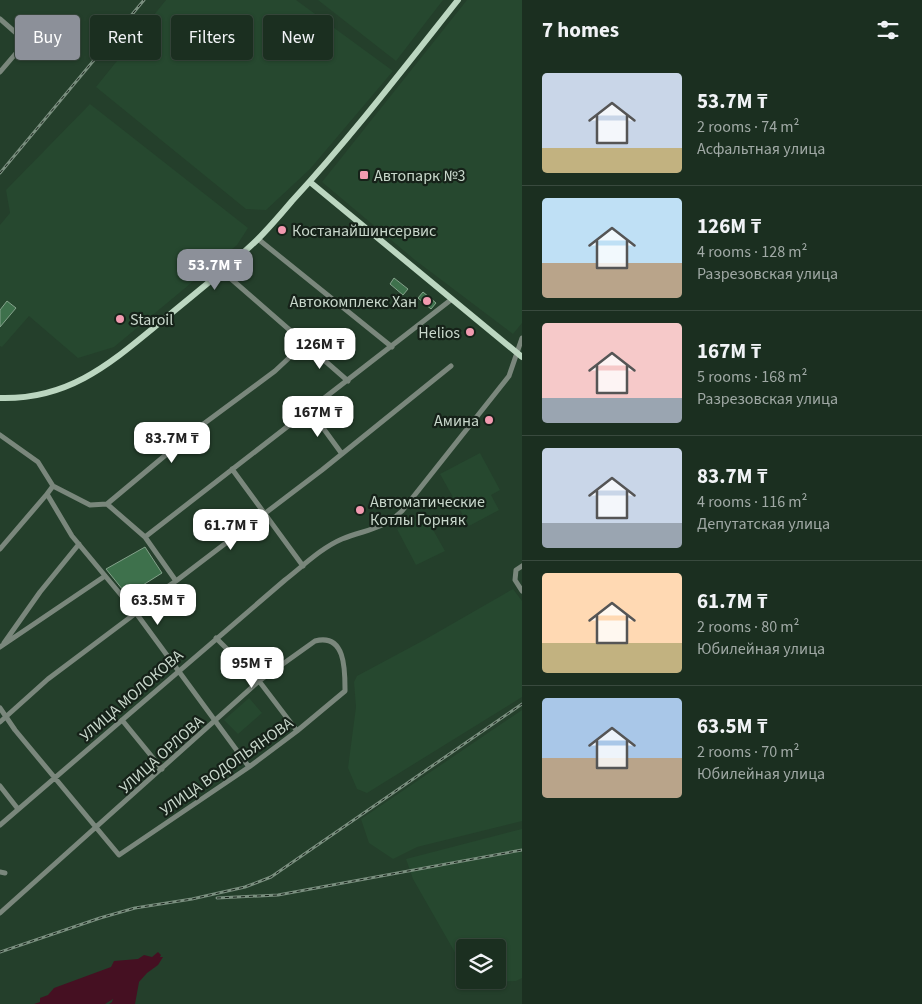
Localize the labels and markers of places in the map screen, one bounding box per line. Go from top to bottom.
place label: Автопарк №3 [374,165,465,187]
marker: Автопарк №3 [358,169,370,181]
place label: Костанайшинсервис [292,220,436,242]
marker: Костанайшинсервис [276,224,288,236]
pin: 53.7M ₸ [169,248,261,291]
place label: Автокомплекс Хан [290,291,417,313]
marker: Автокомплекс Хан [421,295,433,307]
place label: Staroil [130,309,173,331]
marker: Staroil [114,313,126,325]
place label: Helios [418,322,460,344]
marker: Helios [464,326,476,338]
pin: 126M ₸ [279,328,361,370]
pin: 167M ₸ [277,396,359,438]
place label: Амина [434,410,479,432]
marker: Амина [483,414,495,426]
pin: 83.7M ₸ [126,422,218,464]
place label: Автоматические Котлы Горняк [370,491,485,531]
marker: Автоматические Котлы Горняк [354,504,366,516]
pin: 61.7M ₸ [185,508,277,551]
pin: 63.5M ₸ [112,584,204,626]
pin: 95M ₸ [217,646,287,689]

